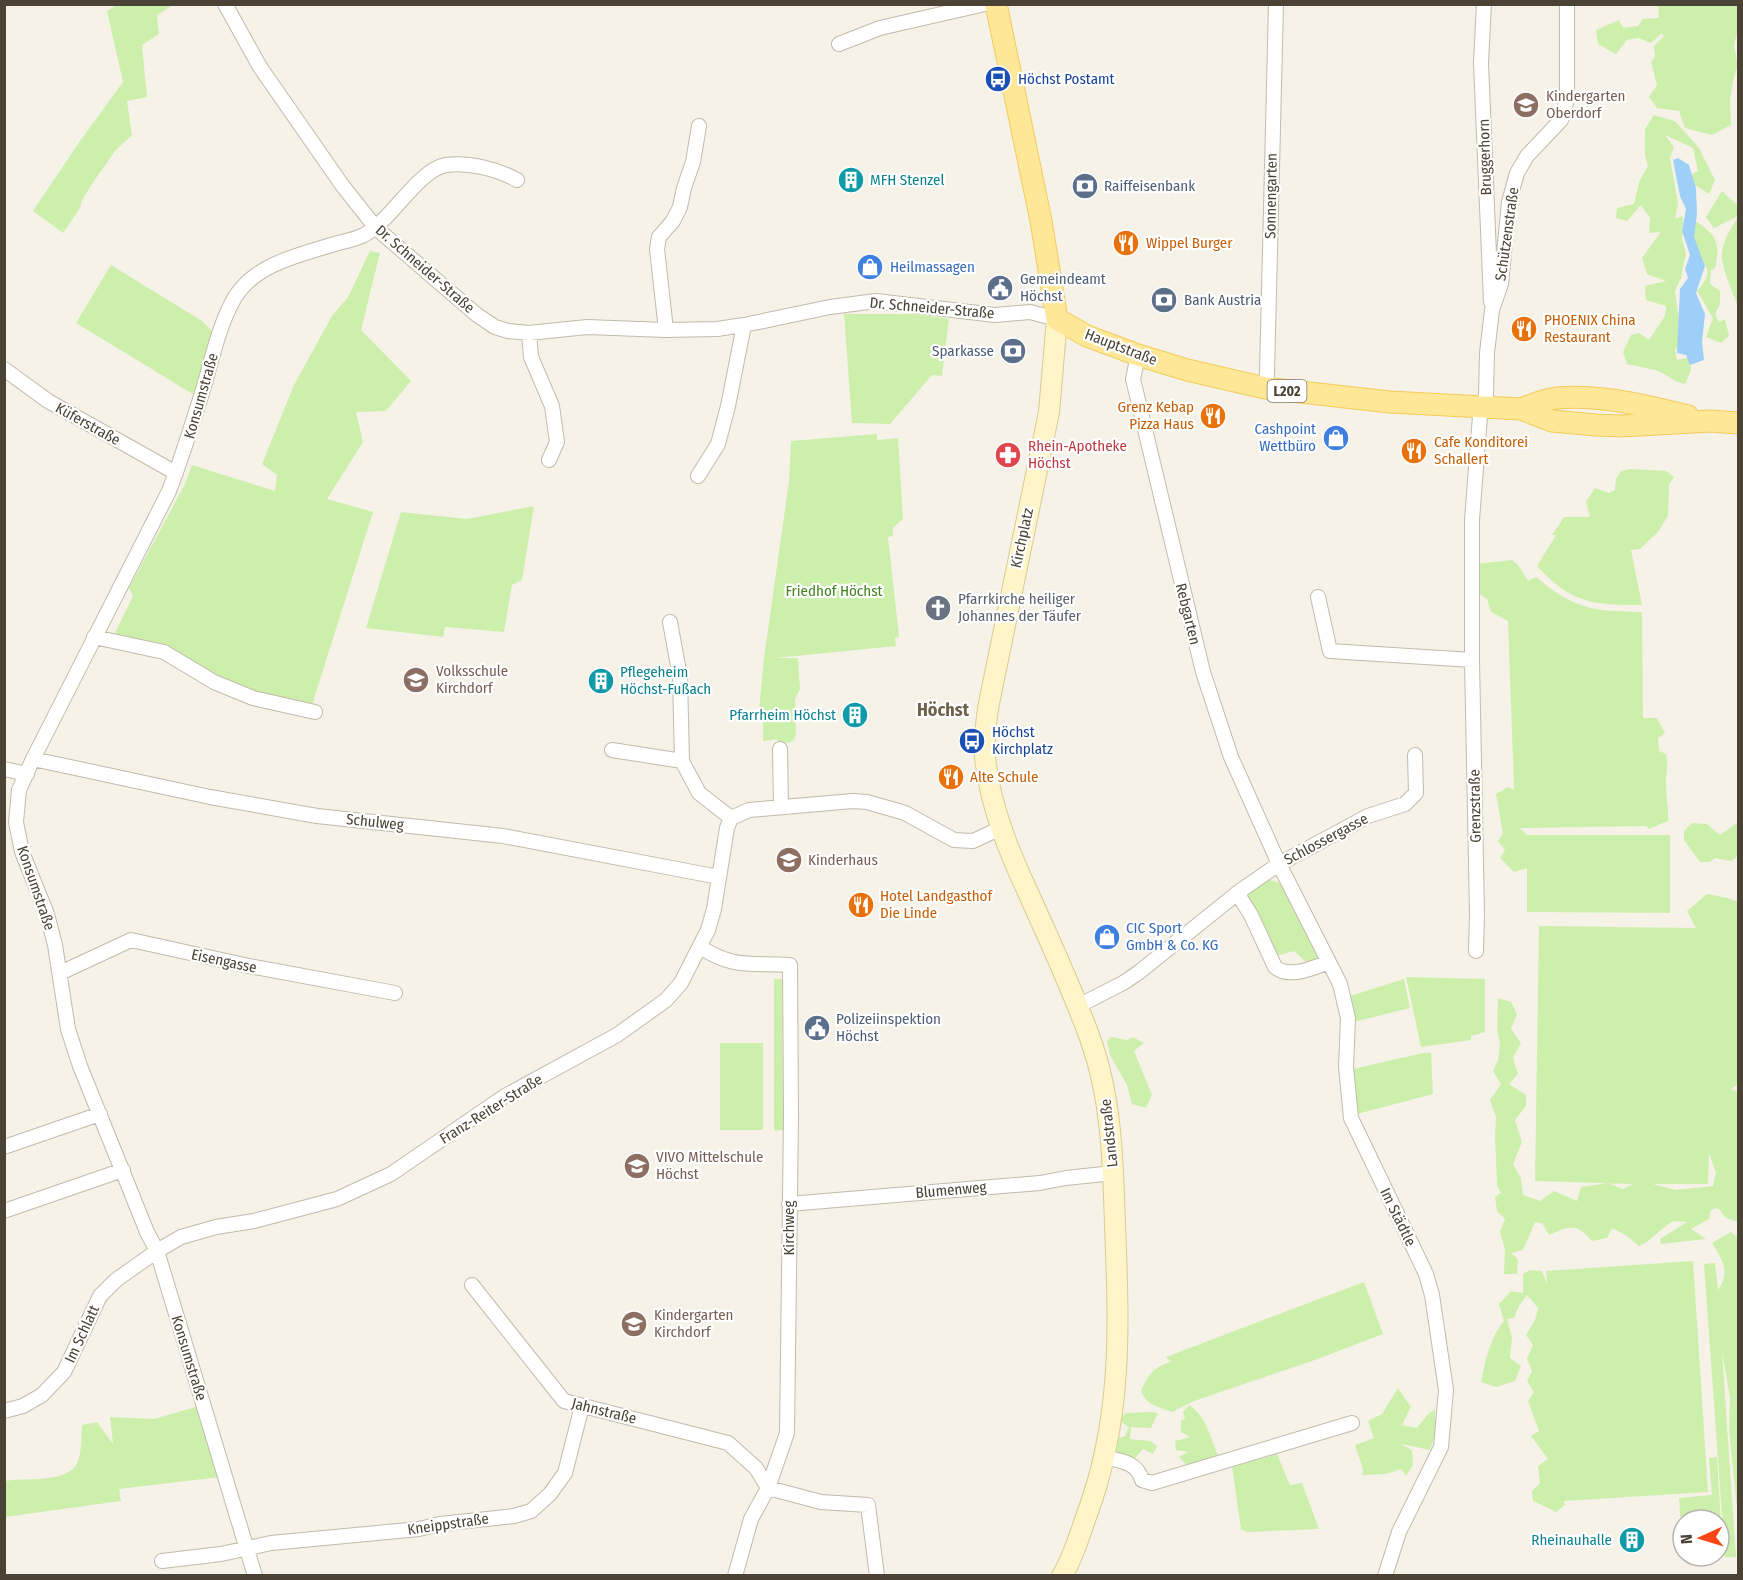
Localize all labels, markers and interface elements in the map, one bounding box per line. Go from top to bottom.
bus stop icon: Höchst Postamt [983,64,1013,94]
place label: Höchst Postamt [1018,70,1115,88]
place label: Kindergarten Oberdorf [1546,87,1625,122]
school or university icon: Kindergarten Oberdorf [1511,90,1541,120]
street label: Bruggerhorn [1475,118,1495,196]
street label: Sonnengarten [1261,153,1281,239]
building icon: MFH Stenzel [836,165,866,195]
place label: MFH Stenzel [870,171,945,189]
bank icon: Raiffeisenbank [1070,171,1100,201]
place label: Raiffeisenbank [1104,177,1195,195]
street label: Schützenstraße [1492,186,1522,282]
street label: Dr. Schneider-Straße [372,221,478,317]
restaurant icon: Wippel Burger [1111,228,1141,258]
place label: Wippel Burger [1146,234,1233,252]
shop icon: Heilmassagen [855,252,885,282]
place label: Heilmassagen [890,258,975,276]
place label: Gemeindeamt Höchst [1020,270,1106,305]
public building icon: Gemeindeamt Höchst [985,273,1015,303]
bank icon: Bank Austria [1149,285,1179,315]
place label: Bank Austria [1184,291,1261,309]
street label: Dr. Schneider-Straße [869,294,995,322]
place label: PHOENIX China Restaurant [1544,311,1636,346]
restaurant icon: PHOENIX China Restaurant [1509,314,1539,344]
street label: Hauptstraße [1082,325,1160,369]
bank icon: Sparkasse [998,336,1028,366]
place label: Sparkasse [932,342,994,360]
street label: Konsumstraße [180,351,222,441]
road number: L202 [1268,380,1306,402]
place label: Grenz Kebap Pizza Haus [1118,398,1194,433]
street label: Küferstraße [52,399,124,449]
restaurant icon: Grenz Kebap Pizza Haus [1198,401,1228,431]
place label: Cashpoint Wettbüro [1255,420,1316,455]
shop icon: Cashpoint Wettbüro [1321,423,1351,453]
place label: Cafe Konditorei Schallert [1434,433,1528,468]
restaurant icon: Cafe Konditorei Schallert [1399,436,1429,466]
place label: Rhein-Apotheke Höchst [1028,437,1127,472]
pharmacy icon: Rhein-Apotheke Höchst [993,440,1023,470]
street label: Kirchplatz [1007,506,1037,570]
street label: Rebgarten [1172,581,1204,647]
park label: Friedhof Höchst [785,582,883,600]
place label: Pfarrkirche heiliger Johannes der Täufer [958,590,1082,625]
church icon: Pfarrkirche heiliger Johannes der Täufer [923,593,953,623]
place label: Volksschule Kirchdorf [436,662,508,697]
place label: Pflegeheim Höchst-Fußach [620,663,711,698]
school or university icon: Volksschule Kirchdorf [401,665,431,695]
building icon: Pflegeheim Höchst-Fußach [586,666,616,696]
district label: Höchst [917,699,970,721]
building icon: Pfarrheim Höchst [840,700,870,730]
place label: Pfarrheim Höchst [729,706,836,724]
place label: Höchst Kirchplatz [992,723,1053,758]
bus stop icon: Höchst Kirchplatz [957,726,987,756]
restaurant icon: Alte Schule [936,762,966,792]
place label: Alte Schule [970,768,1038,786]
street label: Grenzstraße [1465,769,1485,843]
street label: Schlossergasse [1281,809,1371,869]
street label: Schulweg [345,810,405,834]
street label: Konsumstraße [13,843,59,933]
school or university icon: Kinderhaus [774,845,804,875]
place label: Kinderhaus [808,851,878,869]
place label: Hotel Landgasthof Die Linde [880,887,994,922]
restaurant icon: Hotel Landgasthof Die Linde [846,890,876,920]
place label: CIC Sport GmbH & Co. KG [1126,919,1218,954]
shop icon: CIC Sport GmbH & Co. KG [1092,922,1122,952]
street label: Eisengasse [190,945,258,977]
place label: Polizeiinspektion Höchst [836,1010,941,1045]
public building icon: Polizeiinspektion Höchst [802,1013,832,1043]
street label: Franz-Reiter-Straße [436,1070,546,1148]
street label: Landstraße [1096,1098,1122,1168]
place label: VIVO Mittelschule Höchst [656,1148,763,1183]
school or university icon: VIVO Mittelschule Höchst [622,1151,652,1181]
street label: Blumenweg [915,1178,987,1202]
street label: Im Städtle [1376,1185,1420,1249]
street label: Kirchweg [780,1200,798,1256]
street label: Im Schlatt [61,1302,103,1366]
place label: Kindergarten Kirchdorf [654,1306,733,1341]
school or university icon: Kindergarten Kirchdorf [619,1309,649,1339]
street label: Konsumstraße [168,1313,210,1403]
street label: Jahnstraße [570,1394,638,1428]
north arrow [1671,1508,1731,1568]
street label: Kneippstraße [406,1509,490,1539]
building icon: Rheinauhalle [1617,1525,1647,1555]
place label: Rheinauhalle [1531,1531,1612,1549]
text: N [1677,1534,1696,1544]

